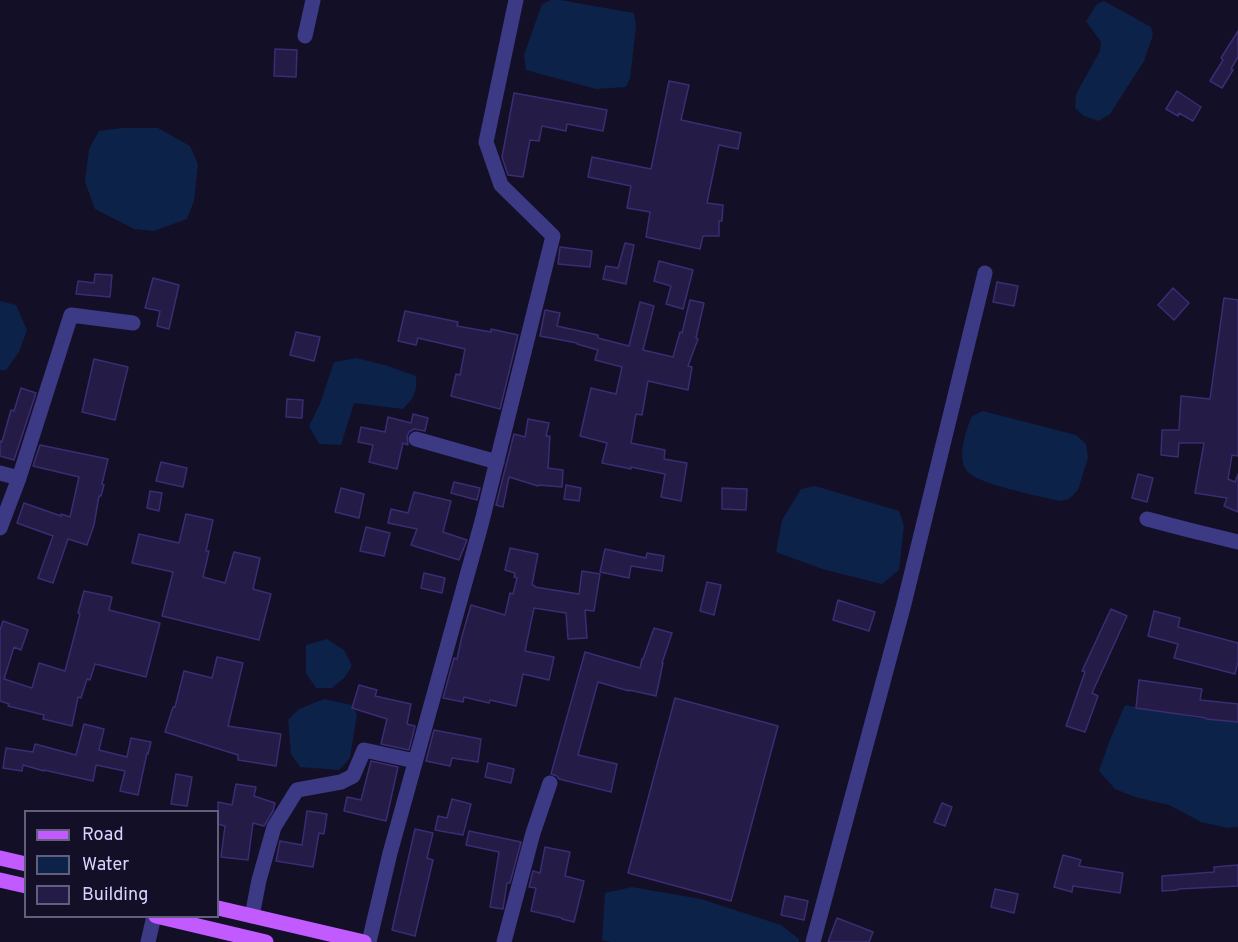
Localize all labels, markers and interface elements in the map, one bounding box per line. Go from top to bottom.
legend [24,810,219,918]
text: Road [82,824,124,847]
text: Water [82,854,129,877]
text: Building [82,884,148,907]

